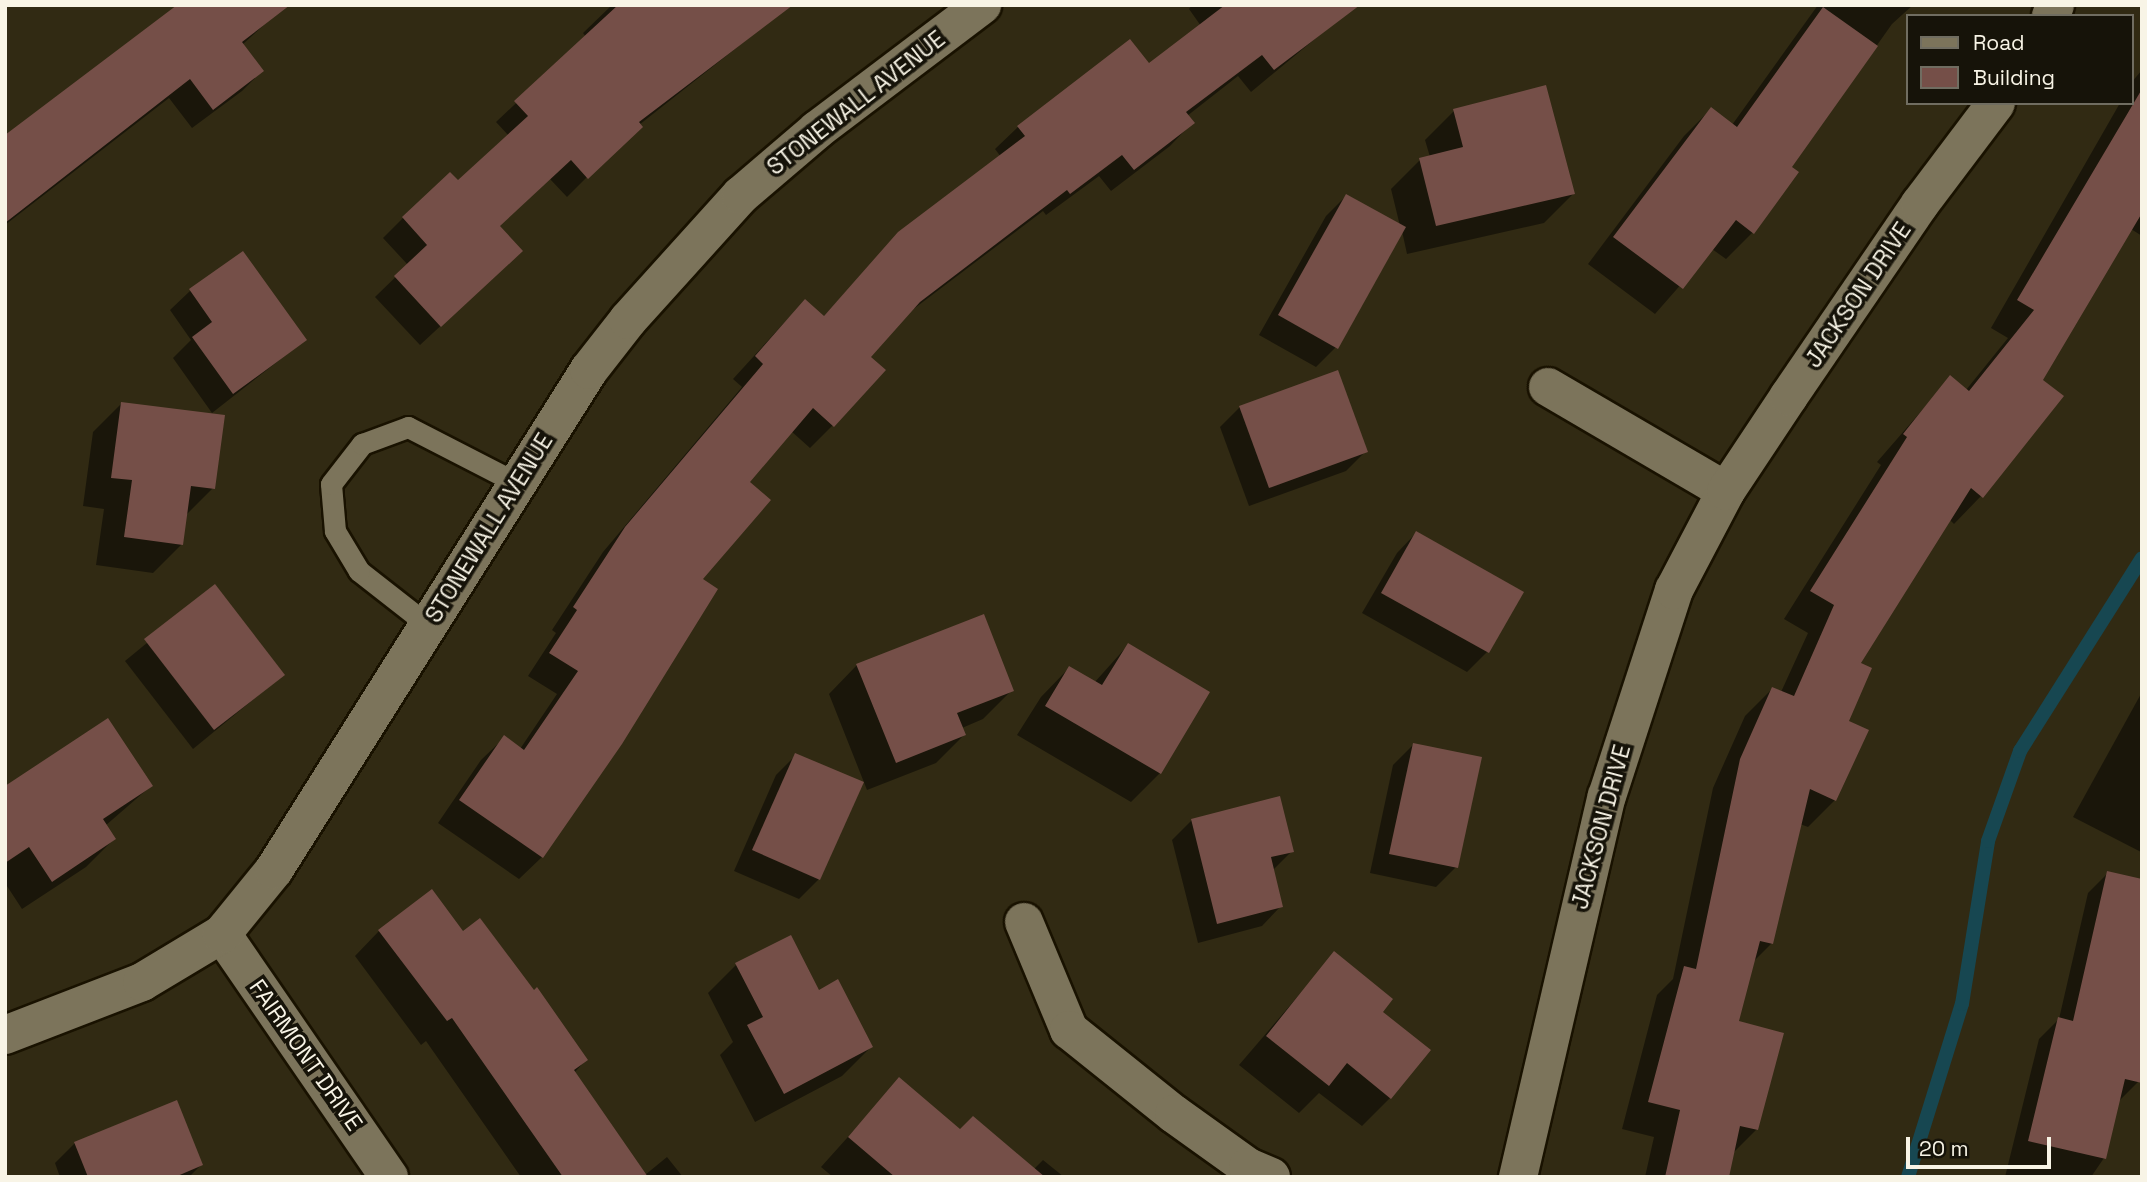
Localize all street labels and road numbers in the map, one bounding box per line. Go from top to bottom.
street label: STONEWALL AVENUE [761,25,951,181]
street label: JACKSON DRIVE [1799,217,1917,373]
street label: STONEWALL AVENUE [419,428,559,628]
street label: JACKSON DRIVE [1566,742,1636,912]
street label: FAIRMONT DRIVE [243,974,369,1136]

